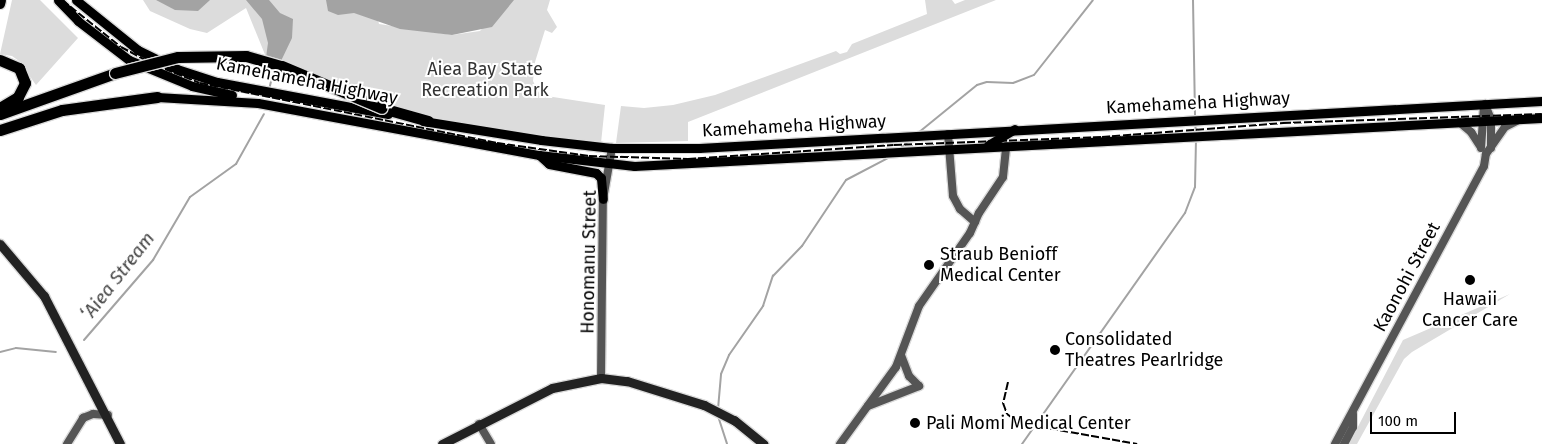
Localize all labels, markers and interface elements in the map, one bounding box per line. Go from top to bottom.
street label: Kamehameha Highway [214,53,400,109]
park label: Aiea Bay State Recreation Park [421,59,549,102]
street label: Kamehameha Highway [1105,87,1291,119]
street label: Kamehameha Highway [701,110,887,142]
street label: Honomanu Street [577,190,601,334]
street label: Kaonohi Street [1369,218,1445,336]
water label: ʻAiea Stream [76,227,160,325]
place label: Straub Benioff Medical Center [940,244,1061,286]
marker: Straub Benioff Medical Center [922,258,936,272]
marker: Hawaii Cancer Care [1463,273,1477,287]
place label: Hawaii Cancer Care [1422,289,1518,332]
place label: Consolidated Theatres Pearlridge [1065,329,1223,372]
marker: Consolidated Theatres Pearlridge [1049,344,1061,356]
scale bar [1372,402,1458,434]
place label: Pali Momi Medical Center [926,412,1131,434]
text: 100 m [1378,412,1418,430]
marker: Pali Momi Medical Center [908,416,922,430]

